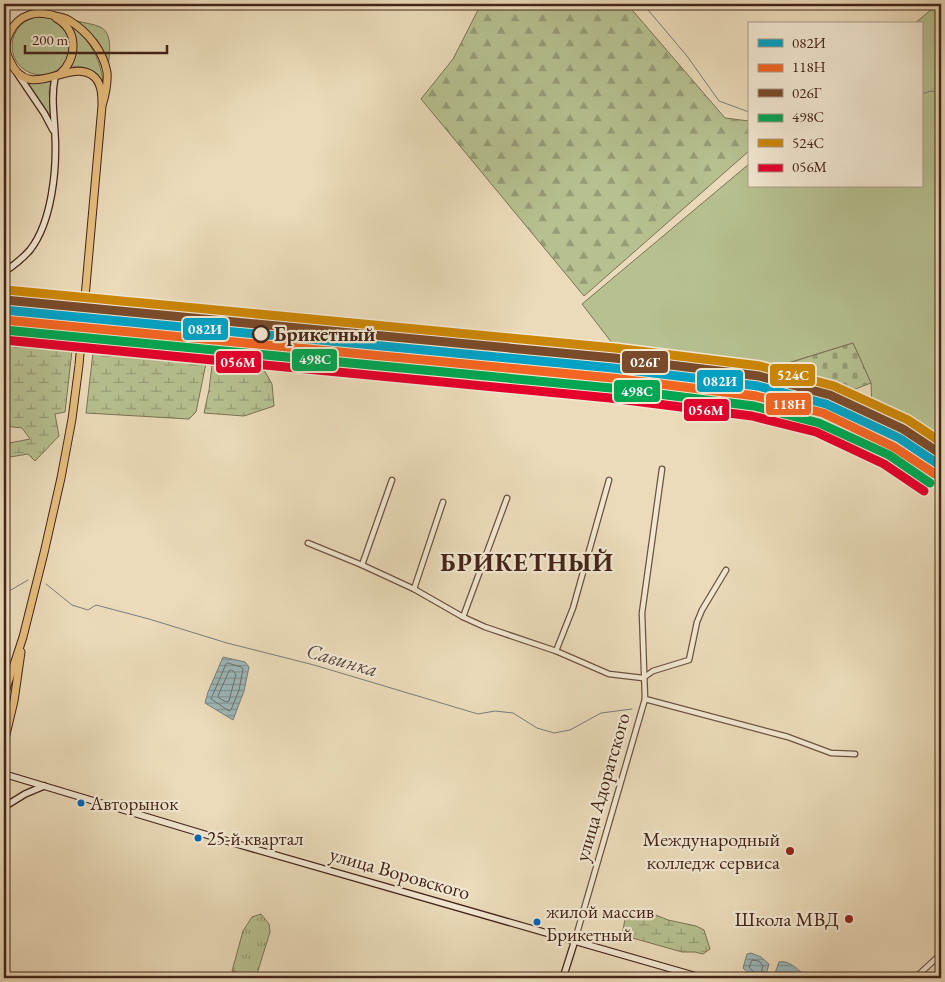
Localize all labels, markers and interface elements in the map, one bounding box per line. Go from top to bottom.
scale bar [25,22,168,54]
legend [748,22,922,188]
text: 200 m [32,30,69,49]
text: 082И [792,33,826,52]
text: 118Н [792,57,826,76]
text: 026Г [792,83,822,102]
text: 498С [792,107,824,126]
text: 524С [792,133,824,152]
text: 056М [792,157,827,176]
line badge: 082И [182,317,229,341]
text: 082И [188,320,222,338]
place label: Брикетный [274,321,375,347]
marker: Брикетный [252,325,270,343]
line badge: 498С [291,348,338,372]
line badge: 056М [215,350,262,374]
text: 498С [299,350,331,368]
line badge: 026Г [621,350,669,374]
text: 056М [220,353,256,371]
text: 026Г [630,353,660,371]
line badge: 524С [769,363,816,387]
text: 524С [777,366,809,384]
line badge: 082И [696,369,744,393]
text: 082И [703,372,737,390]
line badge: 498С [613,379,661,403]
text: 498С [621,382,653,400]
line badge: 118Н [765,392,812,416]
text: 118Н [772,395,806,413]
line badge: 056М [683,398,730,422]
text: 056М [688,401,724,419]
district label: БРИКЕТНЫЙ [440,546,614,578]
water label: Савинка [303,636,381,683]
street label: улица Адоратского [568,710,636,864]
place label: Авторынок [89,791,178,816]
marker: Авторынок [76,798,86,808]
place label: 25-й квартал [207,826,303,851]
place label: Международный колледж сервиса [643,826,780,875]
marker: 25-й квартал [193,833,203,843]
street label: улица Воровского [327,841,473,906]
marker: Международный колледж сервиса [784,845,796,857]
place label: жилой массив Брикетный [546,899,654,947]
place label: Школа МВД [735,906,839,932]
marker: Школа МВД [843,913,855,925]
marker: жилой массив Брикетный [532,917,542,927]

